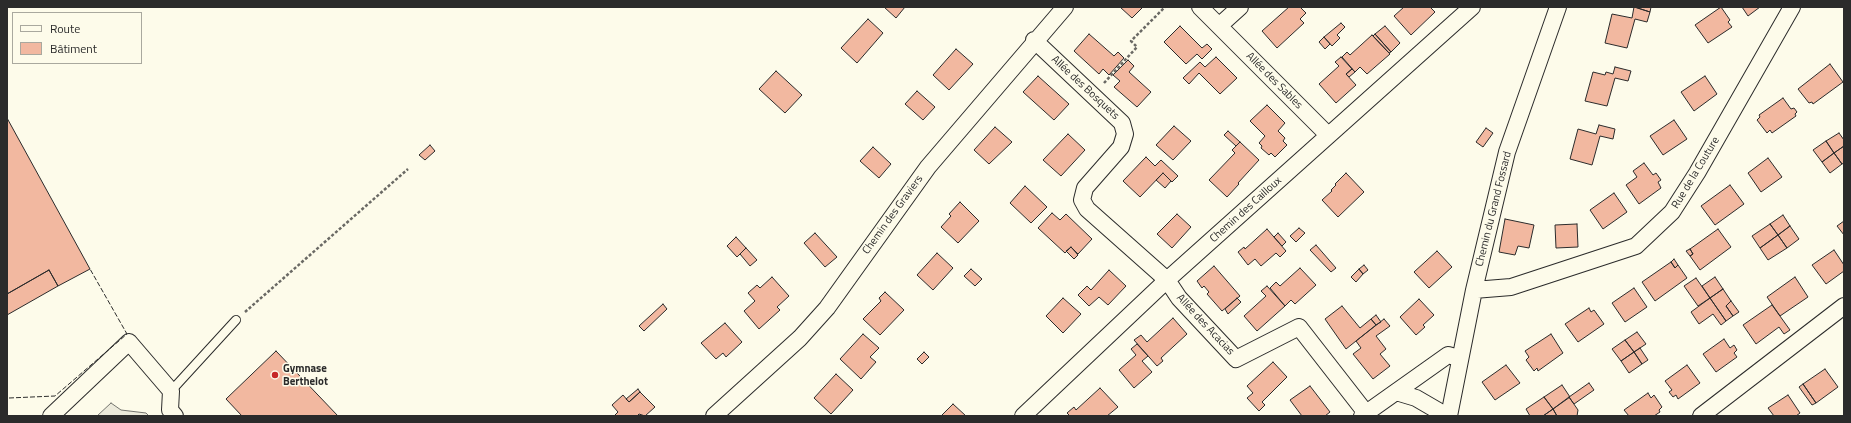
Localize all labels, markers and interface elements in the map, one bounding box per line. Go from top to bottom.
legend [12,12,142,64]
text: Route [50,19,80,38]
text: Bâtiment [50,39,97,58]
street label: Allée des Sables [1243,50,1305,112]
street label: Allée des Bosquets [1048,53,1122,123]
street label: Rue de la Couture [1669,135,1723,211]
street label: Chemin du Grand Fossard [1473,150,1515,268]
street label: Chemin des Graviers [860,173,926,257]
street label: Chemin des Cailloux [1207,174,1285,246]
street label: Allée des Acacias [1173,292,1237,358]
place label: Gymnase Berthelot [283,362,328,388]
marker: Gymnase Berthelot [270,370,280,380]

